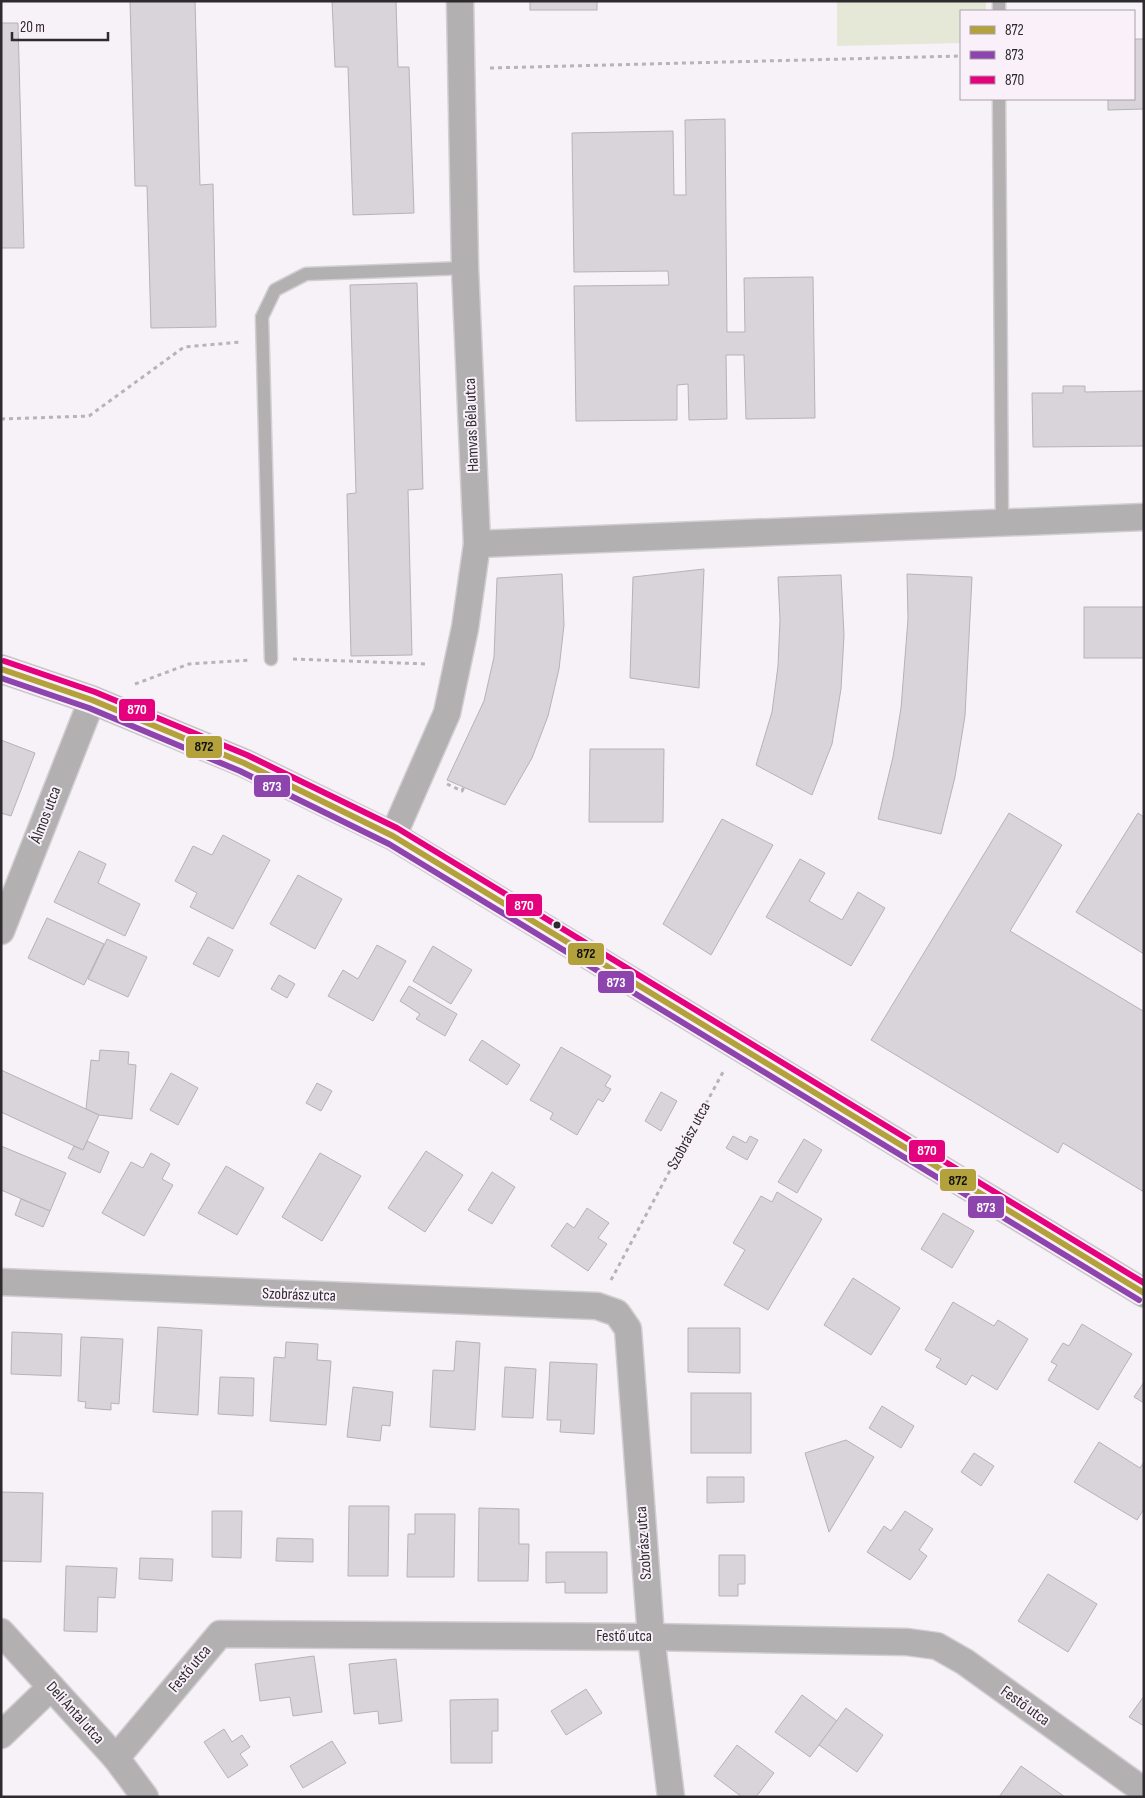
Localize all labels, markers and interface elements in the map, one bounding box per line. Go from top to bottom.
scale bar [12,10,109,42]
legend [960,10,1135,100]
text: 20 m [20,18,45,37]
text: 872 [1005,21,1024,40]
text: 873 [1005,46,1024,65]
text: 870 [1005,71,1024,90]
street label: Hamvas Béla utca [461,378,483,472]
line badge: 870 [118,698,156,722]
text: 870 [127,701,147,718]
line badge: 872 [185,735,223,759]
text: 872 [195,738,213,755]
line badge: 873 [253,774,291,798]
text: 873 [263,778,281,795]
street label: Álmos utca [26,784,65,847]
line badge: 870 [505,893,543,917]
text: 870 [514,897,534,914]
unlabelled marker [552,920,562,930]
line badge: 872 [567,942,605,966]
text: 872 [577,945,595,962]
line badge: 873 [597,970,635,994]
text: 873 [607,974,625,991]
street label: Szobrász utca [663,1099,715,1173]
line badge: 870 [908,1139,946,1163]
text: 870 [917,1142,937,1159]
line badge: 872 [939,1168,977,1192]
text: 872 [949,1172,967,1189]
line badge: 873 [967,1195,1005,1219]
text: 873 [977,1199,995,1216]
street label: Szobrász utca [262,1284,336,1306]
street label: Szobrász utca [632,1506,656,1580]
street label: Festő utca [596,1627,652,1646]
street label: Festő utca [165,1642,215,1696]
street label: Deli Antal utca [42,1678,108,1748]
street label: Festő utca [997,1682,1053,1730]

